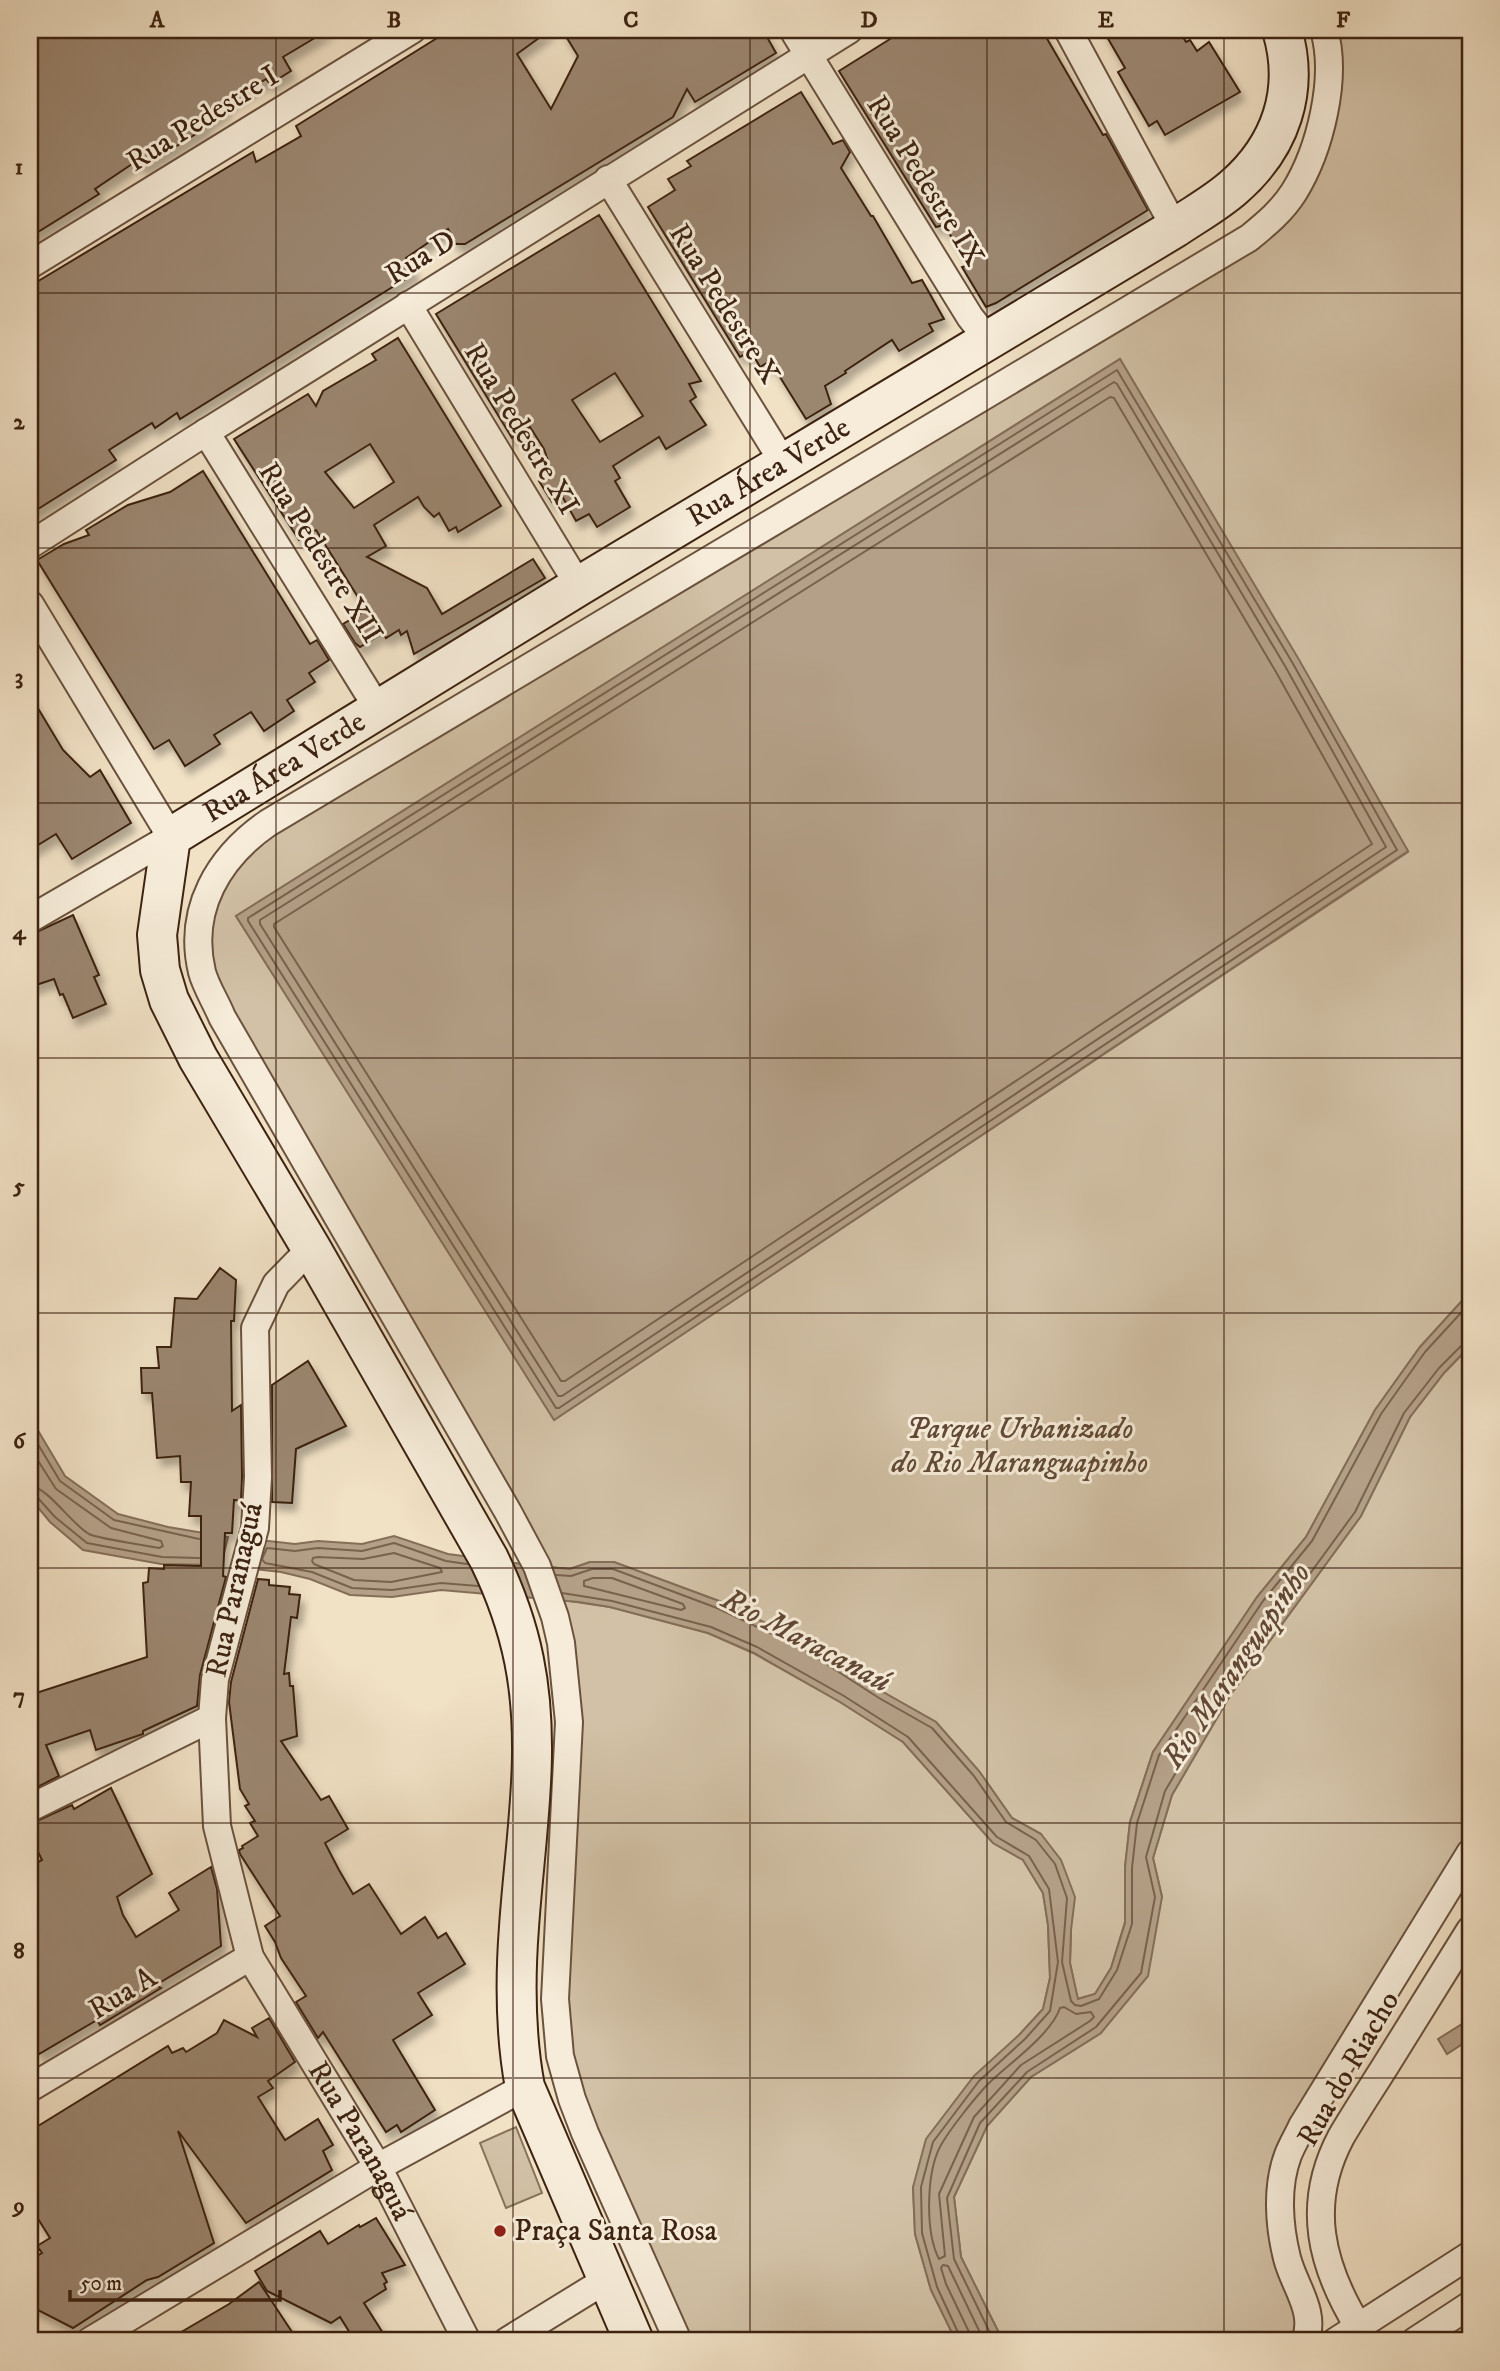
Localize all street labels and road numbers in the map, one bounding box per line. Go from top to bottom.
street label: Rua Pedestre I [120,58,286,180]
street label: Rua Pedestre IX [858,89,992,273]
street label: Rua Pedestre X [660,217,788,391]
street label: Rua D [379,222,463,294]
street label: Rua Pedestre XI [455,336,587,522]
street label: Rua Área Verde [680,409,857,535]
street label: Rua Pedestre XII [250,456,390,650]
street label: Rua Área Verde [196,703,372,831]
street label: Rua Paranaguá [198,1499,272,1681]
street label: Rua A [82,1959,164,2029]
street label: Rua do Riacho [1290,1985,1408,2153]
street label: Rua Paranaguá [299,2054,421,2227]

